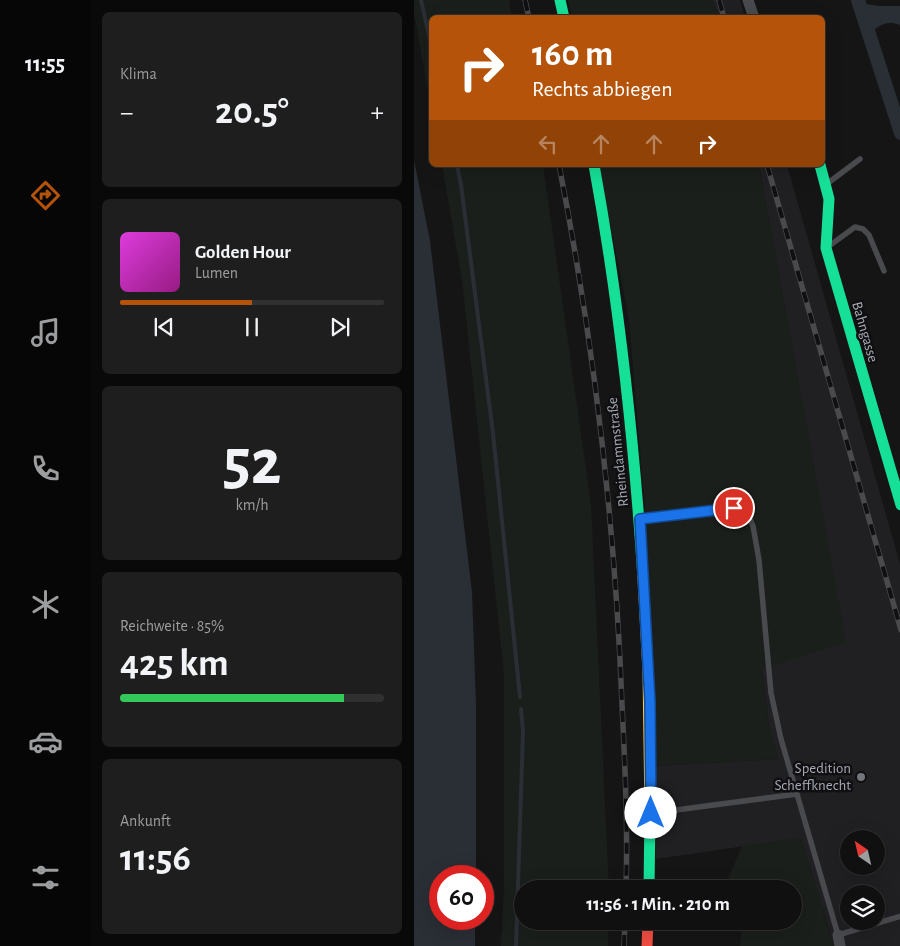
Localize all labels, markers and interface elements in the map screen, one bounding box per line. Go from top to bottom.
icon: right [449,35,514,100]
text: 160 m [532,37,613,72]
text: 11:55 [25,53,65,75]
text: Klima [120,66,157,82]
text: Rechts abbiegen [532,78,673,100]
text: 20.5° [215,93,289,131]
text: − [120,99,133,127]
text: + [371,99,384,127]
icon: left [534,130,562,158]
icon: ahead [587,130,615,158]
icon: ahead [640,130,668,158]
icon: right [693,130,721,158]
icon: directions [28,178,63,213]
text: Golden Hour [195,243,291,262]
text: Lumen [195,265,238,281]
street label: Bahngasse [849,300,881,364]
icon: previous [150,313,178,341]
icon: pause [238,313,266,341]
icon: next [326,313,354,341]
icon: music [28,315,63,350]
street label: Rheindammstraße [605,397,631,507]
text: 52 [223,431,281,496]
icon: phone [28,451,63,486]
pin [713,487,755,529]
icon: arrive [720,494,748,522]
text: km/h [235,497,269,513]
icon: climate [28,587,63,622]
text: Reichweite · 85% [120,618,224,634]
text: 425 km [120,645,229,683]
icon: car [28,724,63,759]
place label: Spedition Scheffknecht [775,761,851,793]
marker: Spedition Scheffknecht [855,771,867,783]
position arrow [624,786,676,838]
text: Ankunft [120,813,171,829]
north arrow [840,830,885,875]
map controls [840,830,885,930]
text: 11:56 [120,840,191,878]
icon: filters [28,860,63,895]
speed limit sign: 60 [429,865,494,930]
button: layers [840,885,885,930]
text: 11:56 · 1 Min. · 210 m [586,895,730,914]

